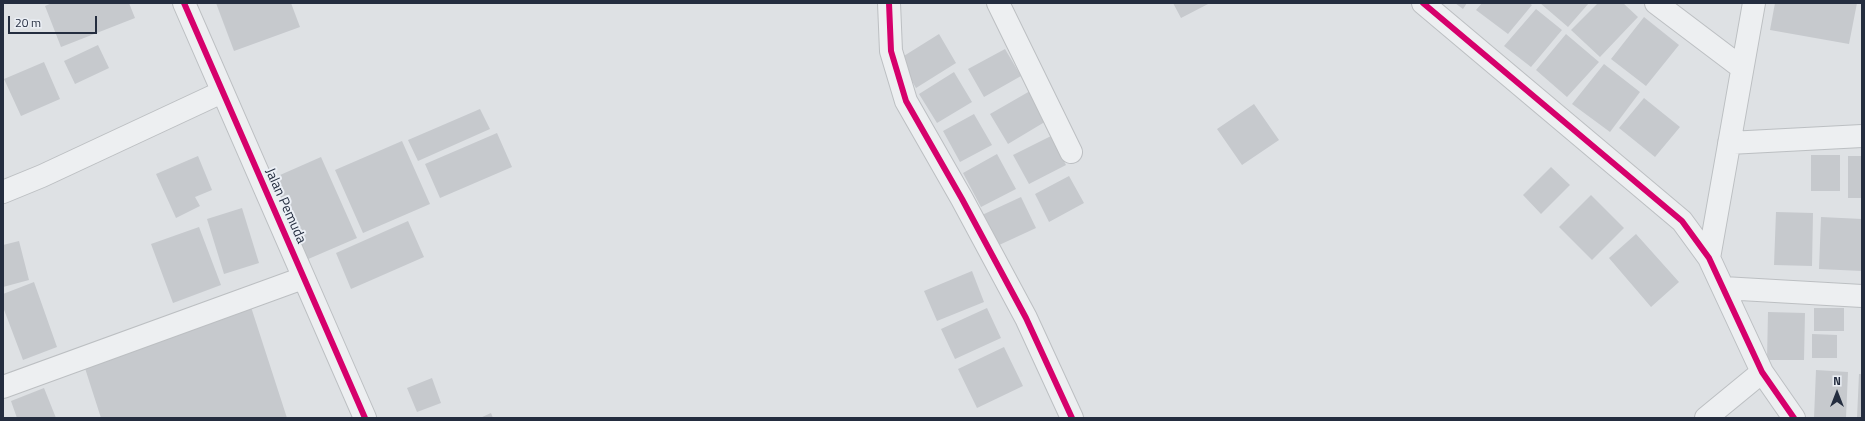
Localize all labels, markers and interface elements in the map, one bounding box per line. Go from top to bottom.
scale bar [10,8,99,34]
text: 20 m [15,13,41,32]
street label: Jalan Pemuda [261,166,309,246]
north arrow [1817,373,1857,413]
text: N [1833,373,1841,389]

